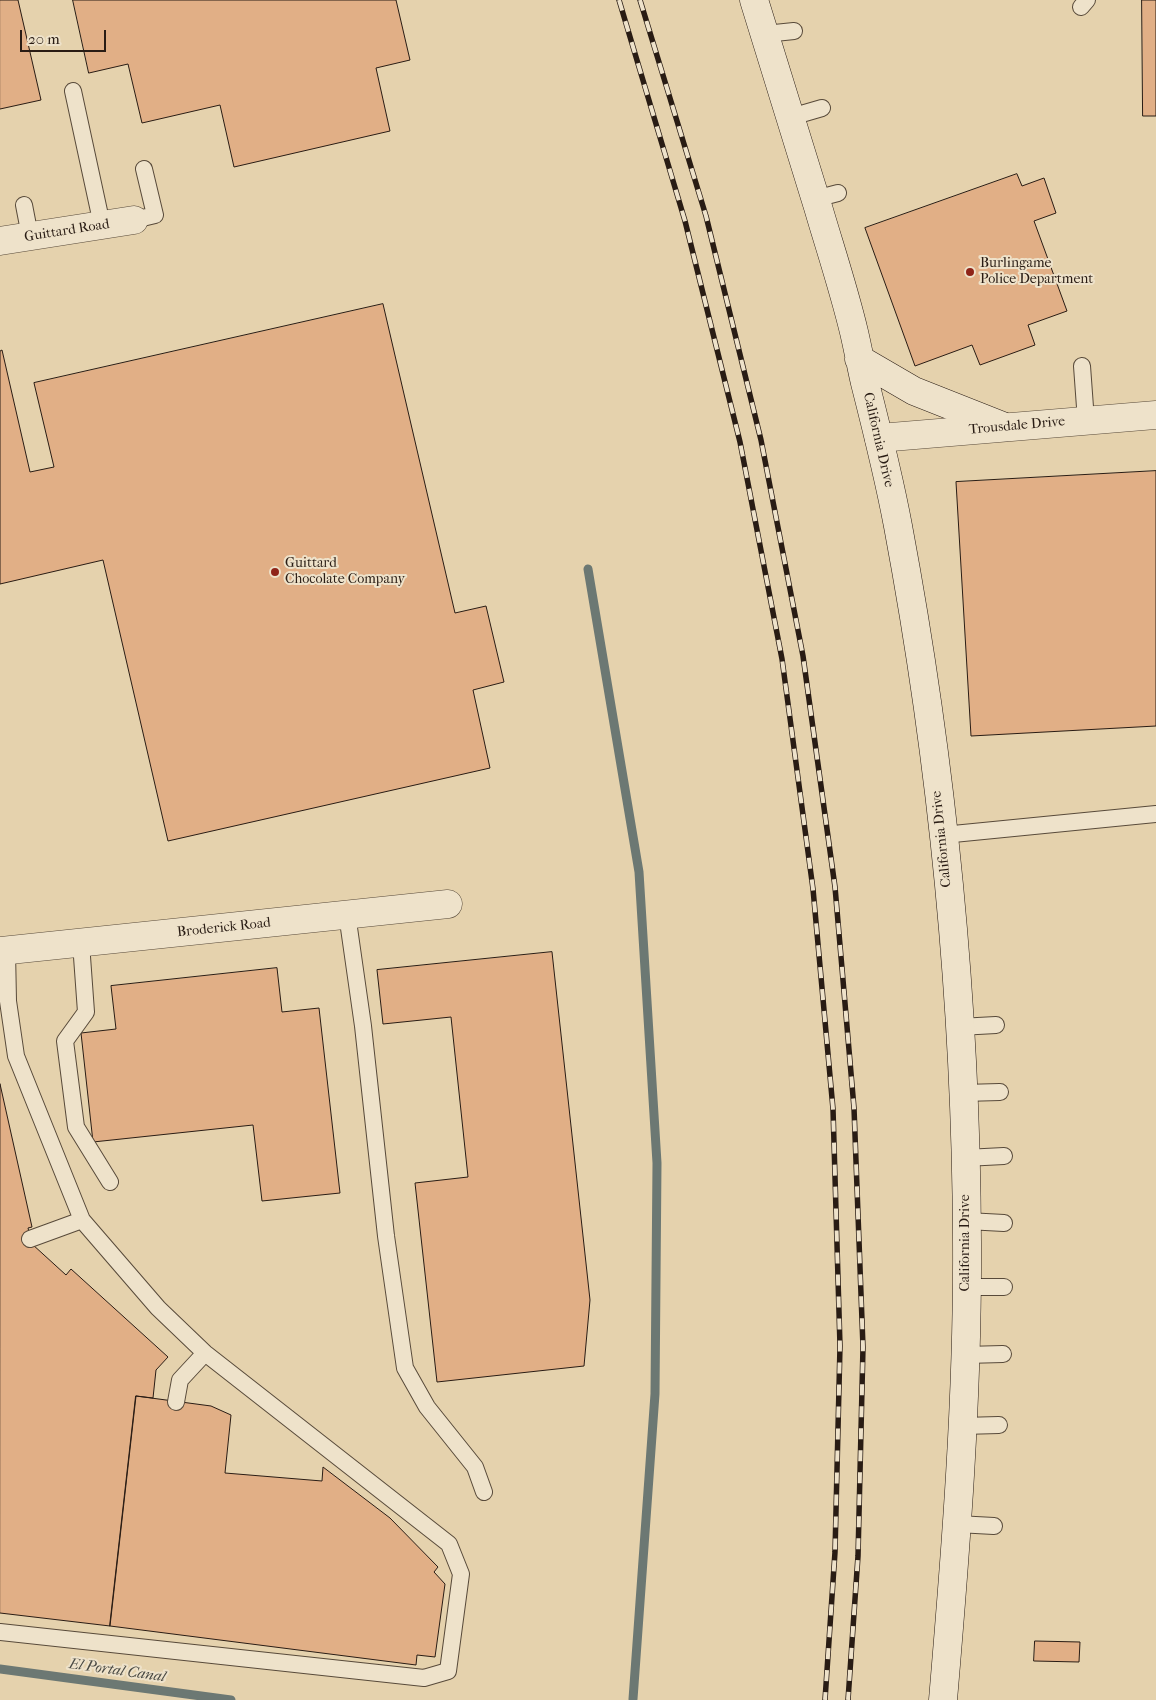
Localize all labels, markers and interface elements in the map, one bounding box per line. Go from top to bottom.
scale bar [22,20,109,52]
text: 20 m [28,30,60,48]
street label: Guittard Road [23,216,111,246]
place label: Burlingame Police Department [980,256,1093,288]
marker: Burlingame Police Department [964,266,976,278]
street label: California Drive [859,391,897,489]
street label: Trousdale Drive [968,413,1066,439]
place label: Guittard Chocolate Company [285,556,405,588]
marker: Guittard Chocolate Company [269,566,281,578]
street label: California Drive [929,790,955,888]
street label: Broderick Road [176,915,272,941]
street label: California Drive [958,1194,974,1292]
water label: El Portal Canal [68,1655,166,1687]

